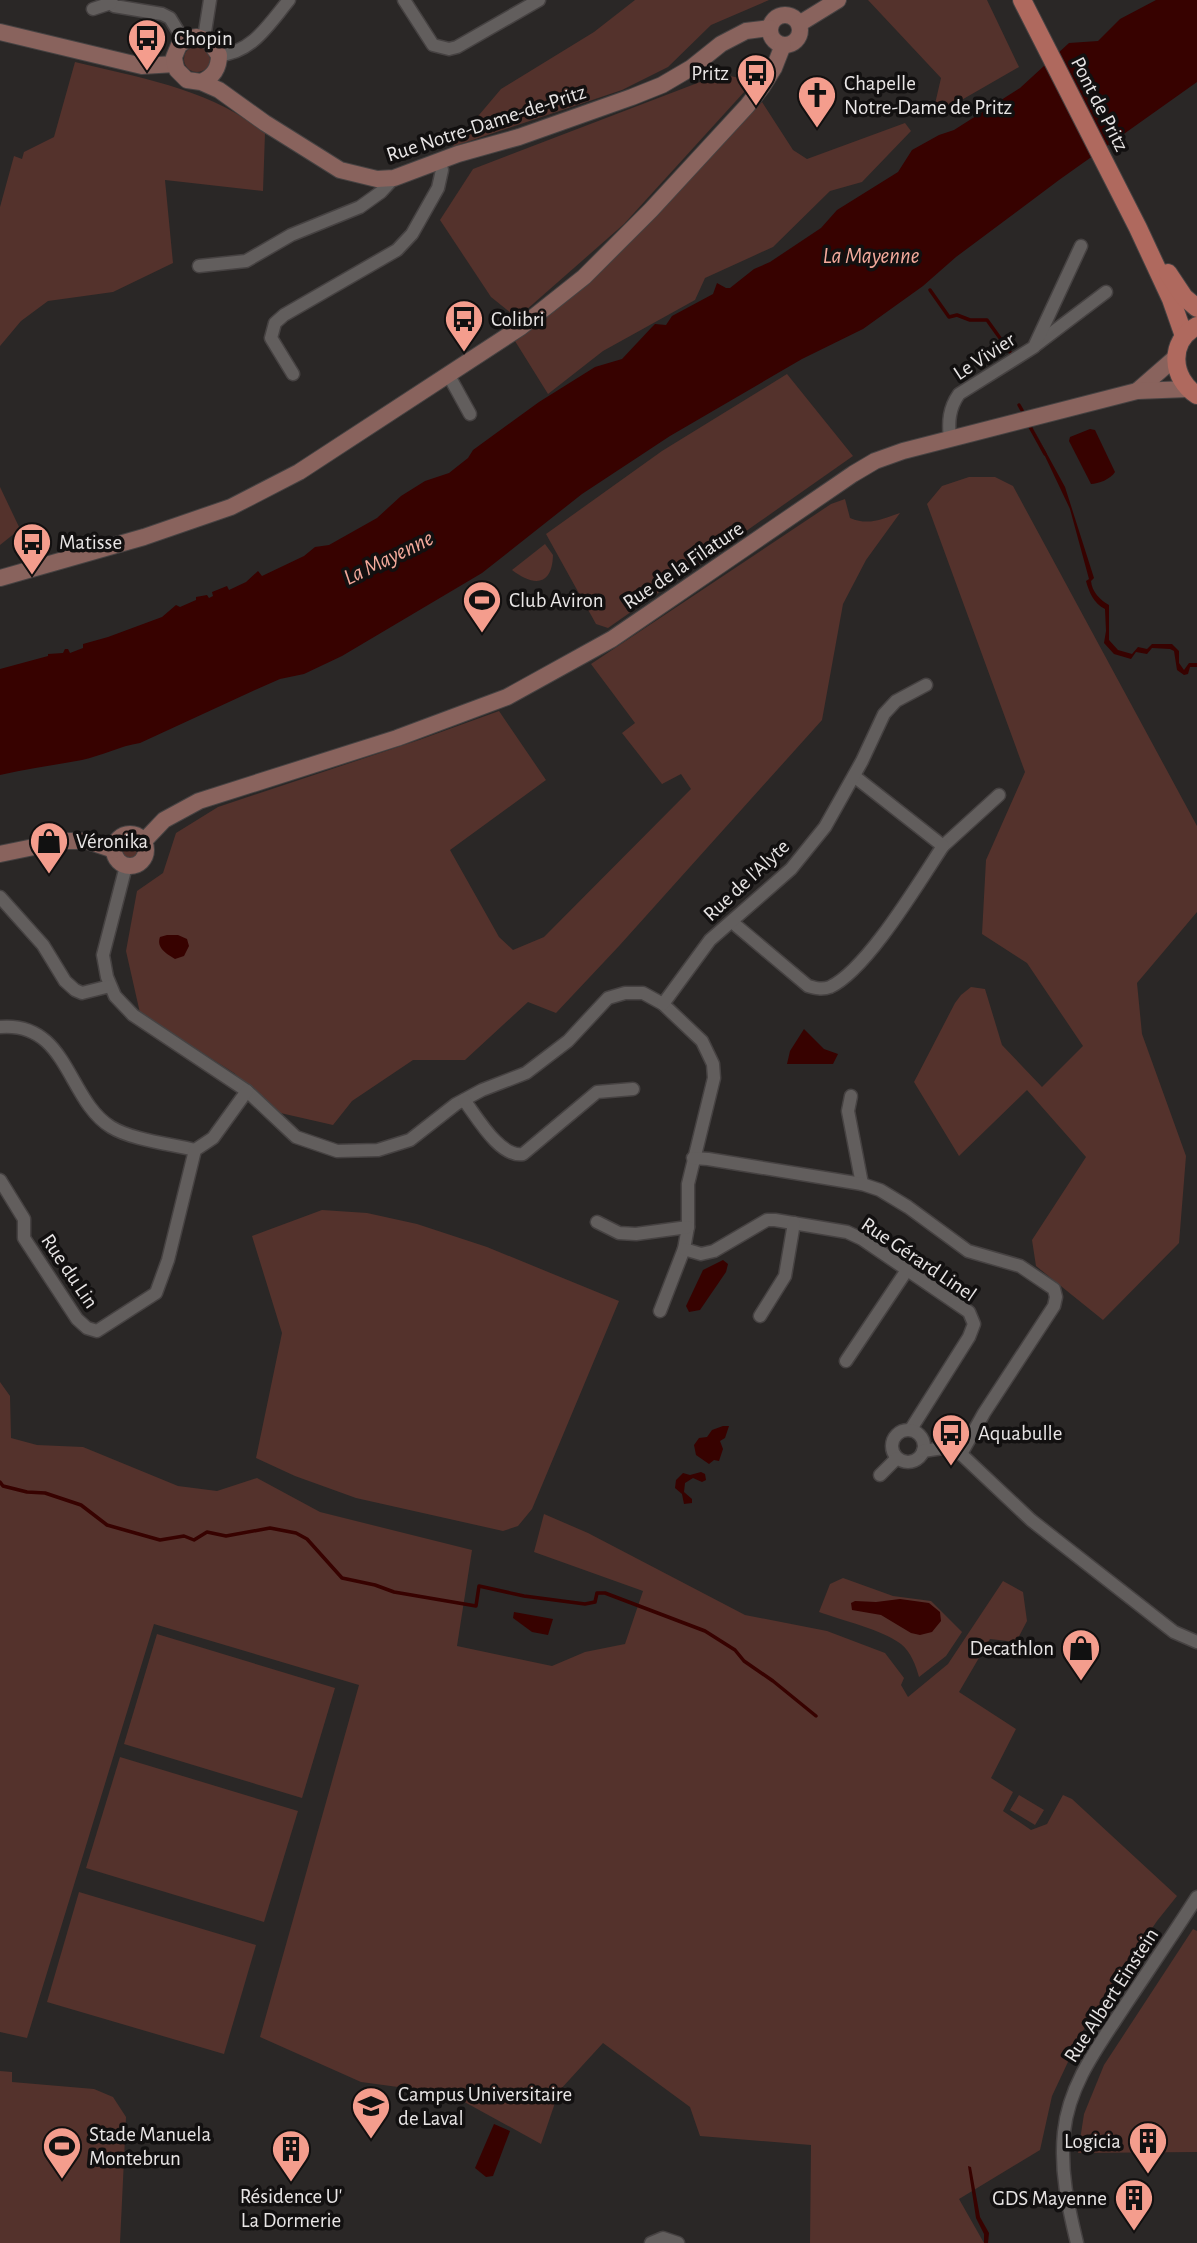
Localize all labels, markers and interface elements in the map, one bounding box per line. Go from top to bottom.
bus stop icon: Chopin [126,17,168,72]
place label: Chopin [174,28,233,49]
bus stop icon: Pritz [735,52,777,107]
street label: Pont de Pritz [1067,54,1132,155]
place label: Pritz [691,63,729,84]
place label: Chapelle Notre-Dame de Pritz [844,73,1012,118]
church icon: Chapelle Notre-Dame de Pritz [796,74,838,129]
street label: Rue Notre-Dame-de-Pritz [384,81,589,166]
water label: La Mayenne [823,245,920,268]
bus stop icon: Colibri [443,298,485,353]
place label: Colibri [491,309,545,330]
street label: Le Vivier [950,329,1019,384]
street label: Rue de la Filature [619,518,747,613]
bus stop icon: Matisse [11,521,53,576]
water label: La Mayenne [340,527,438,590]
place label: Matisse [59,532,122,553]
sports icon: Club Aviron [461,579,503,634]
place label: Club Aviron [509,590,603,611]
shop icon: Véronika [28,820,70,875]
place label: Véronika [76,831,149,852]
street label: Rue de l'Alyte [699,836,793,925]
street label: Rue Gérard Linel [857,1213,980,1305]
street label: Rue du Lin [37,1230,102,1312]
bus stop icon: Aquabulle [930,1412,972,1467]
place label: Aquabulle [978,1423,1062,1444]
shop icon: Decathlon [1060,1627,1102,1682]
place label: Decathlon [969,1638,1054,1659]
street label: Rue Albert Einstein [1060,1924,1163,2066]
place label: Campus Universitaire de Laval [398,2084,572,2129]
school or university icon: Campus Universitaire de Laval [350,2085,392,2140]
building icon: Logicia [1127,2120,1169,2175]
place label: Stade Manuela Montebrun [89,2124,212,2169]
sports icon: Stade Manuela Montebrun [41,2125,83,2180]
building icon: Résidence U' La Dormerie [270,2128,312,2183]
place label: Logicia [1064,2131,1121,2152]
building icon: GDS Mayenne [1113,2177,1155,2232]
place label: Résidence U' La Dormerie [240,2186,342,2231]
place label: GDS Mayenne [992,2188,1107,2209]

